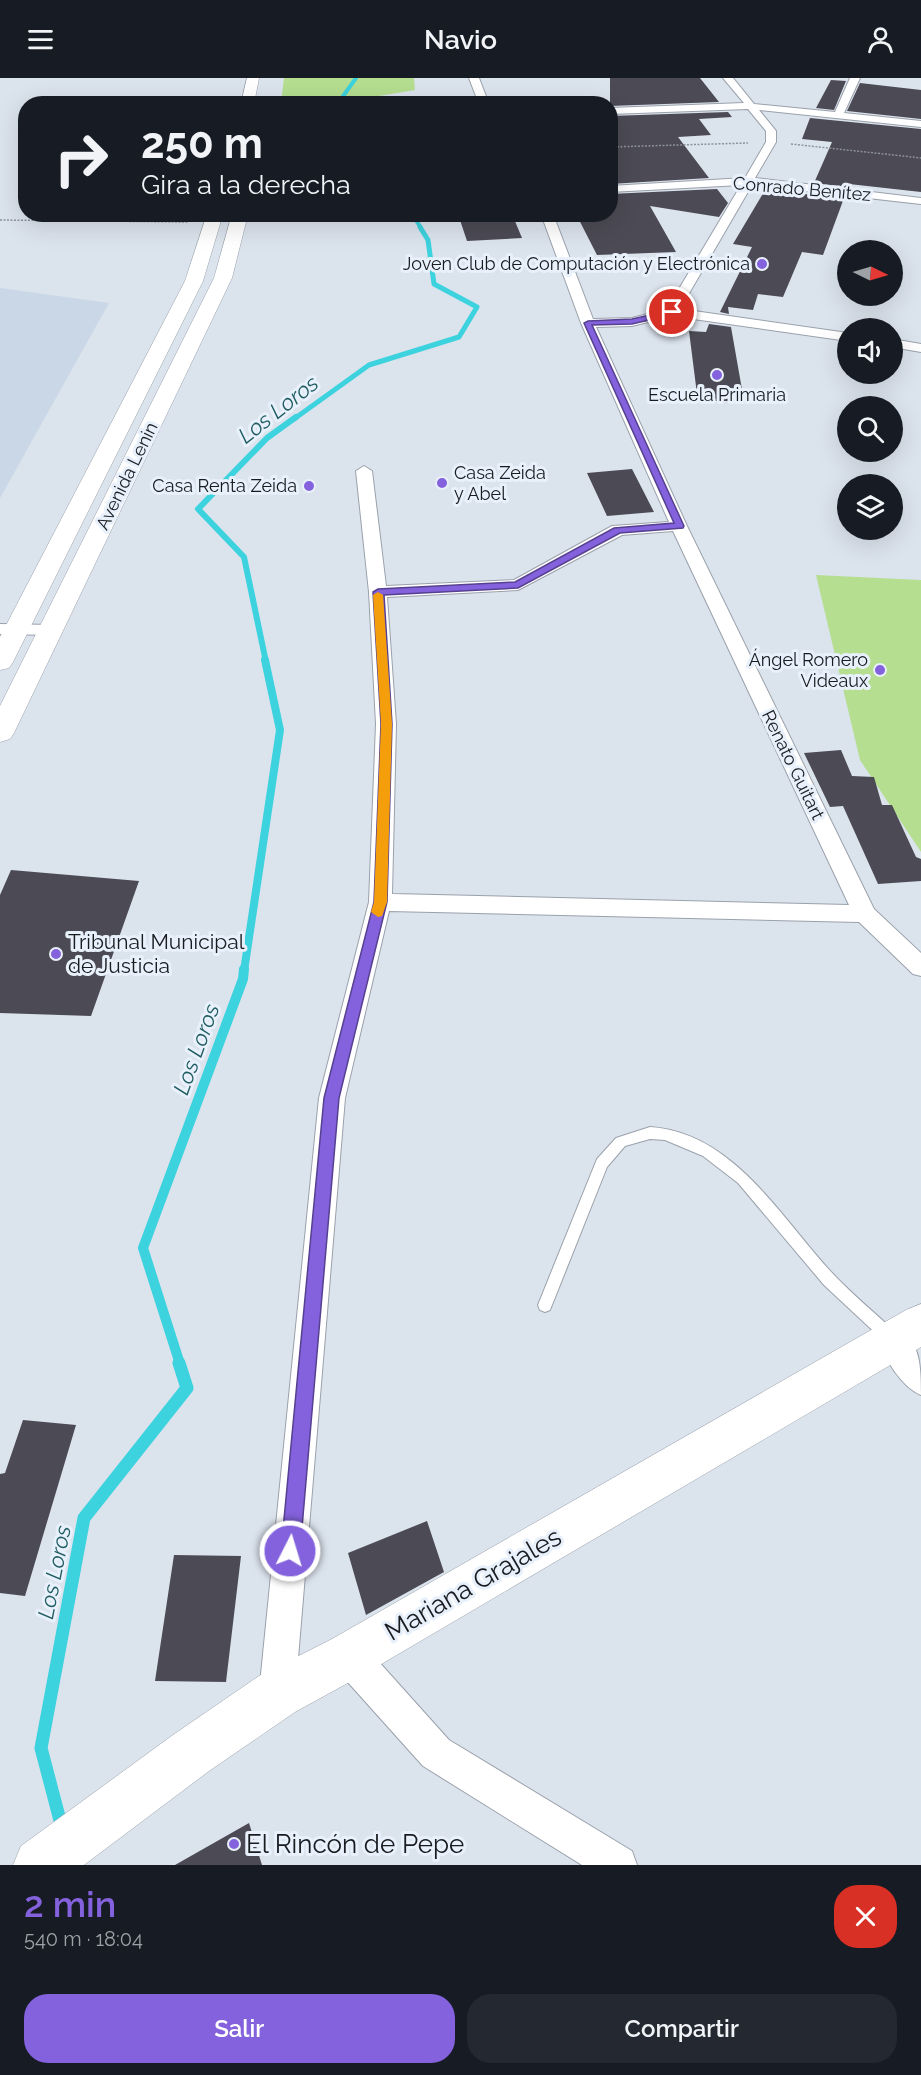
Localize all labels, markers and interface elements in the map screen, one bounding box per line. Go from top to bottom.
icon: menu [24,23,57,56]
icon: person [864,23,897,56]
text: Navio [424,24,497,55]
text: 250 m [141,119,263,168]
icon: right [42,120,120,198]
text: Gira a la derecha [141,169,351,200]
street label: Conrado Benítez [732,172,872,205]
north arrow [837,240,903,306]
map controls [837,240,903,540]
place label: Joven Club de Computación y Electrónica [403,253,750,274]
marker: Joven Club de Computación y Electrónica [755,257,769,271]
pin [646,286,697,337]
icon: arrive [655,295,688,328]
button: sound [837,318,903,384]
marker: Escuela Primaria [710,368,724,382]
water label: Los Loros [233,370,323,448]
place label: Escuela Primaria [648,384,786,405]
button: search [837,396,903,462]
street label: Avenida Lenin [91,419,162,533]
place label: Casa Zeida y Abel [454,462,546,504]
button: layers [837,474,903,540]
place label: Casa Renta Zeida [152,475,297,496]
marker: Casa Zeida y Abel [435,476,449,490]
marker: Casa Renta Zeida [302,479,316,493]
place label: Ángel Romero Videaux [749,648,868,691]
marker: Ángel Romero Videaux [873,663,887,677]
street label: Renato Guitart [758,707,829,823]
place label: Tribunal Municipal de Justicia [68,929,245,978]
marker: Tribunal Municipal de Justicia [49,947,63,961]
water label: Los Loros [168,1000,224,1098]
position arrow [258,1519,322,1583]
street label: Mariana Grajales [380,1521,566,1647]
water label: Los Loros [32,1523,76,1621]
place label: El Rincón de Pepe [246,1829,464,1859]
marker: El Rincón de Pepe [227,1837,241,1851]
text: 2 min [24,1883,116,1925]
button: close [834,1885,897,1948]
text: 540 m · 18:04 [24,1927,143,1951]
button: Salir [24,1994,455,2063]
button: Compartir [467,1994,897,2063]

